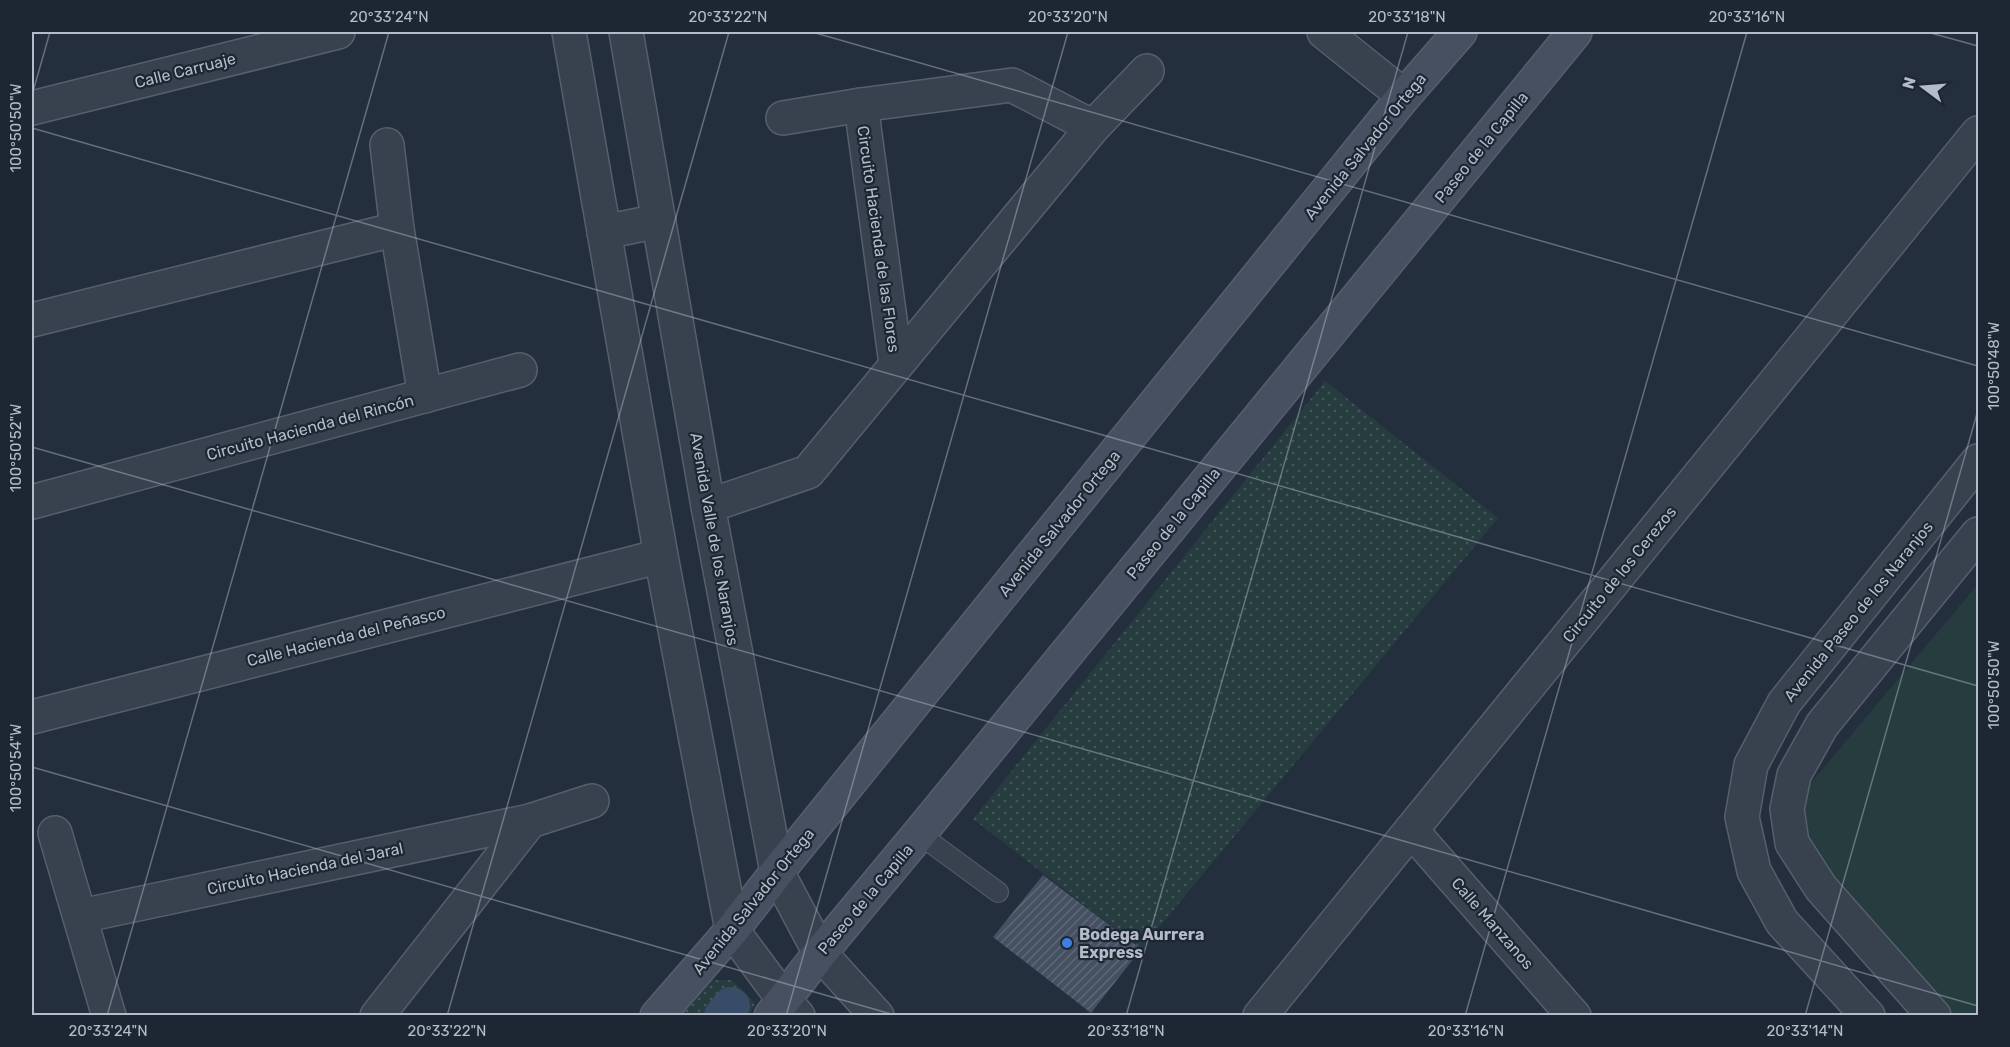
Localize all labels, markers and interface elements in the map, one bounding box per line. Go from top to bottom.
text: 20°33'24"N [349,8,429,26]
text: 20°33'22"N [688,8,768,26]
text: 20°33'20"N [1028,8,1108,26]
text: 20°33'18"N [1368,8,1446,26]
text: 20°33'16"N [1709,8,1785,26]
street label: Calle Carruaje [133,49,238,92]
north arrow [1893,57,1953,117]
street label: Avenida Salvador Ortega [1301,69,1430,223]
text: N [1898,75,1920,91]
text: 100°50'50"W [7,83,25,173]
street label: Paseo de la Capilla [1431,88,1532,207]
street label: Circuito Hacienda de las Flores [853,125,904,354]
text: 100°50'48"W [1985,322,2003,410]
street label: Circuito Hacienda del Rincón [204,391,416,464]
text: 100°50'52"W [7,404,25,492]
street label: Avenida Valle de los Naranjos [686,431,743,647]
street label: Avenida Salvador Ortega [995,446,1124,600]
street label: Paseo de la Capilla [1123,464,1224,583]
street label: Circuito de los Cerezos [1559,502,1680,646]
street label: Avenida Paseo de los Naranjos [1780,517,1937,705]
street label: Calle Hacienda del Peñasco [245,603,447,670]
text: 100°50'50"W [1985,640,2003,730]
text: 100°50'54"W [7,724,25,812]
street label: Avenida Salvador Ortega [689,824,818,978]
street label: Circuito Hacienda del Jaral [205,838,405,899]
street label: Paseo de la Capilla [814,840,917,958]
street label: Calle Manzanos [1448,874,1538,973]
place label: Bodega Aurrera Express [1079,925,1204,962]
marker: Bodega Aurrera Express [1060,936,1074,950]
text: 20°33'24"N [68,1022,148,1040]
text: 20°33'22"N [407,1022,487,1040]
text: 20°33'20"N [747,1022,827,1040]
text: 20°33'18"N [1087,1022,1165,1040]
text: 20°33'16"N [1428,1022,1504,1040]
text: 20°33'14"N [1767,1022,1843,1040]

